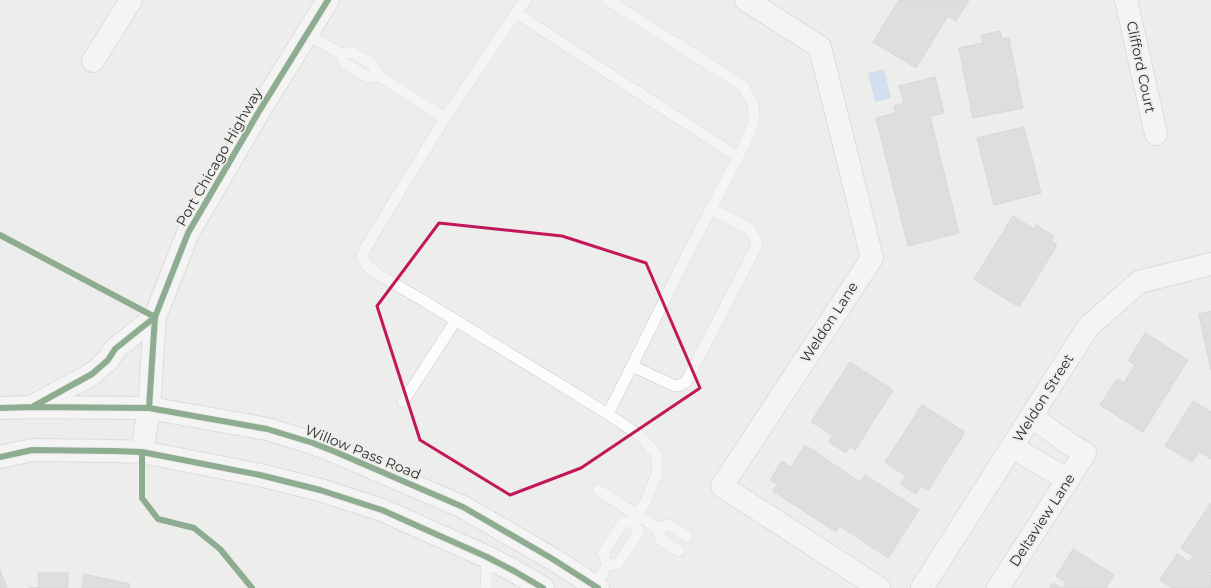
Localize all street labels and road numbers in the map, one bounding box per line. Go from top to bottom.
street label: Clifford Court [1122,19,1160,115]
street label: Port Chicago Highway [172,84,266,229]
street label: Weldon Lane [796,278,862,366]
street label: Weldon Street [1009,350,1077,445]
street label: Willow Pass Road [303,421,423,483]
street label: Deltaview Lane [1005,470,1079,570]

